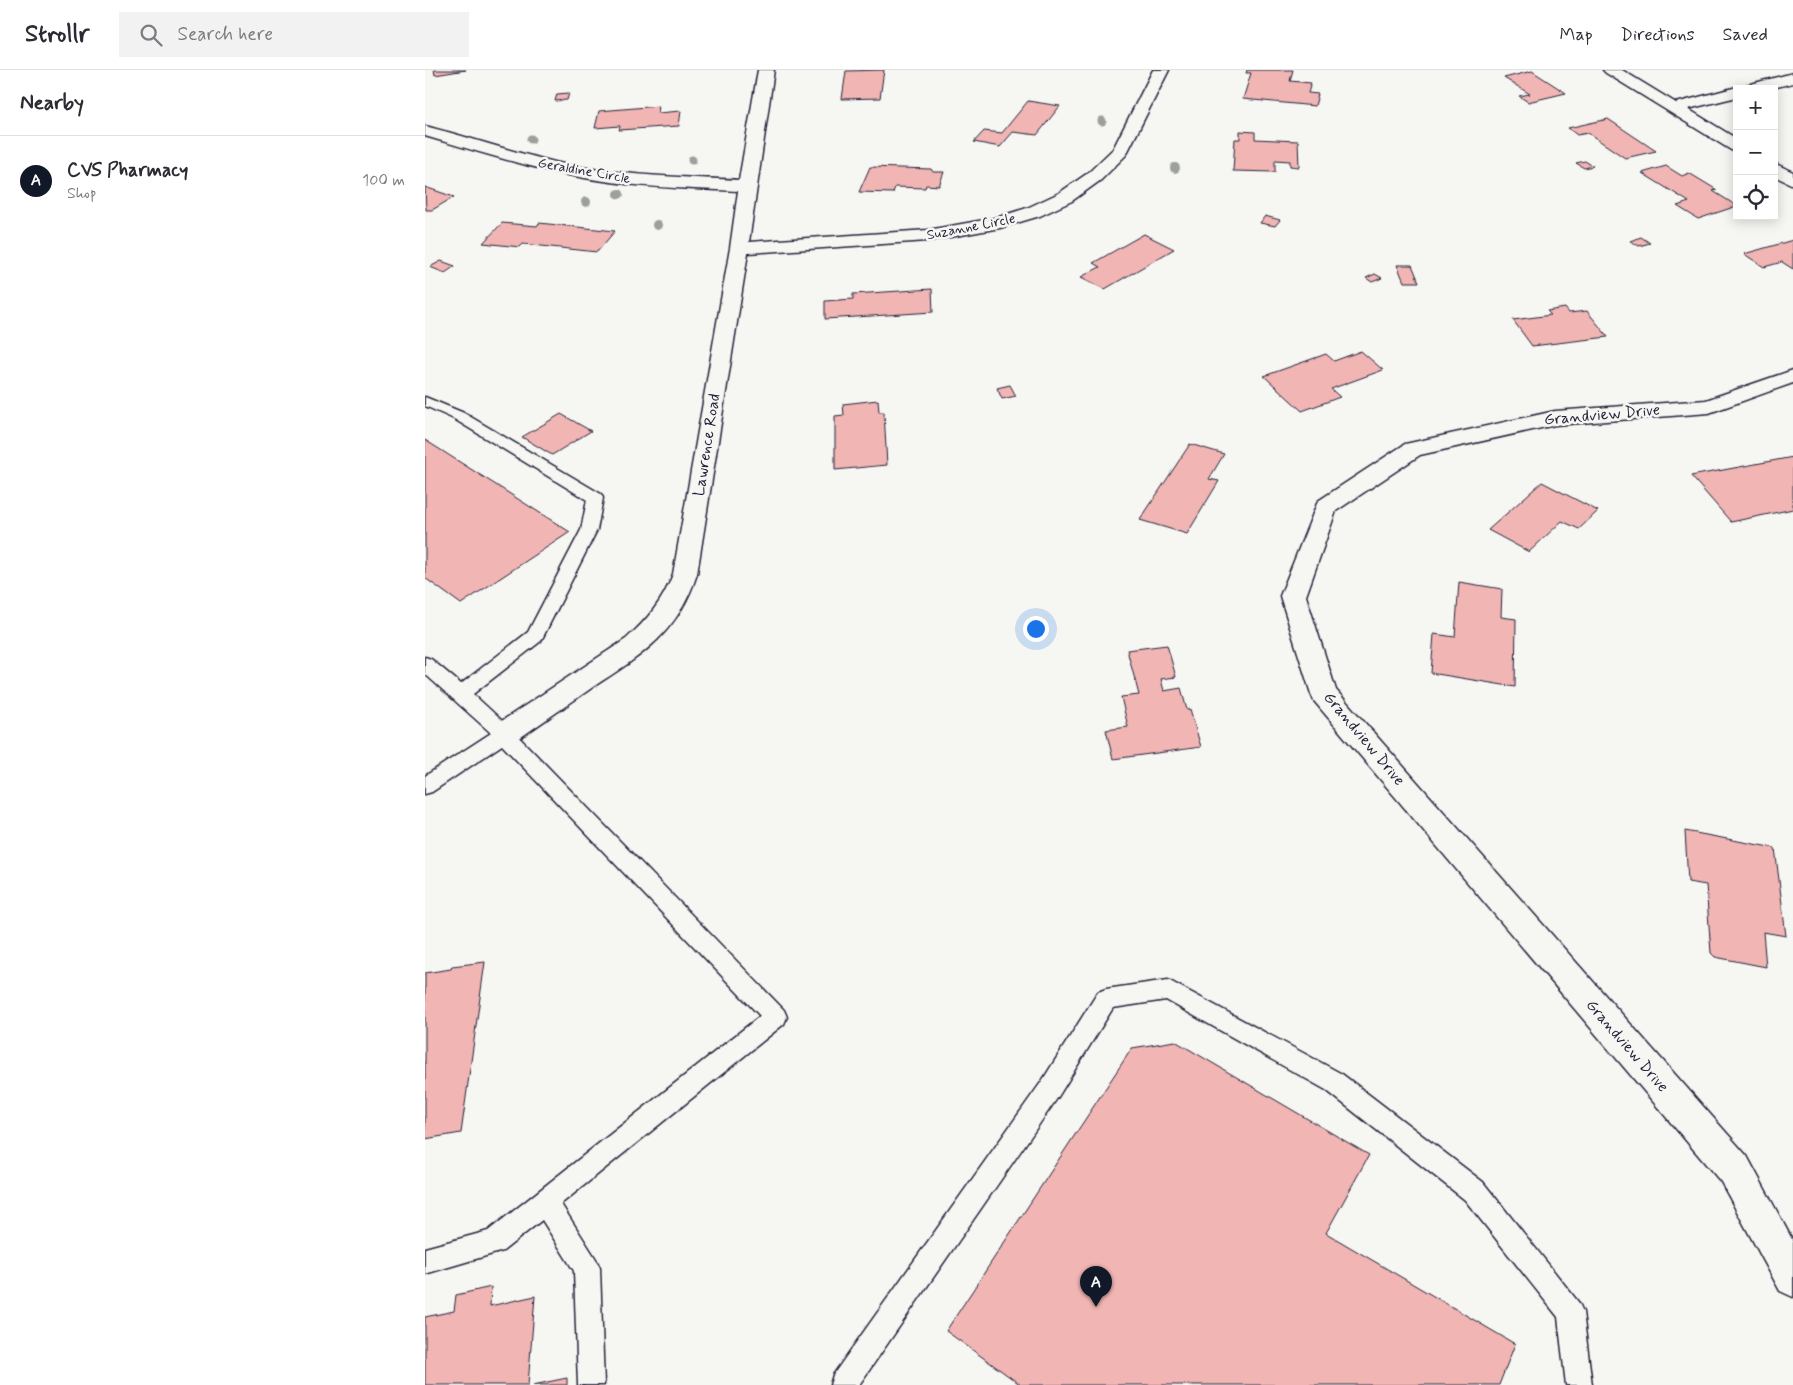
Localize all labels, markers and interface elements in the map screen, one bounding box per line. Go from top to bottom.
search box [119,12,469,57]
text: Strollr [25,19,89,50]
icon: search [137,21,165,49]
text: Search here [177,22,273,47]
text: Map [1560,23,1593,47]
text: Directions [1621,23,1695,47]
text: Saved [1723,23,1768,47]
map controls [1733,85,1778,220]
button: + [1733,85,1778,130]
text: Nearby [20,89,84,117]
button: − [1733,130,1778,175]
street label: Geraldine Circle [536,154,632,188]
text: CVS Pharmacy [67,158,188,183]
text: A [31,170,41,191]
text: 100 m [362,170,405,191]
button: locate [1733,175,1778,220]
text: Shop [67,183,96,204]
street label: Suzanne Circle [925,210,1017,244]
street label: Lawrence Road [689,392,725,498]
street label: Grandview Drive [1543,399,1661,431]
your location [1023,616,1049,642]
street label: Grandview Drive [1319,688,1409,790]
street label: Grandview Drive [1581,995,1673,1097]
pin: A [1080,1266,1112,1307]

